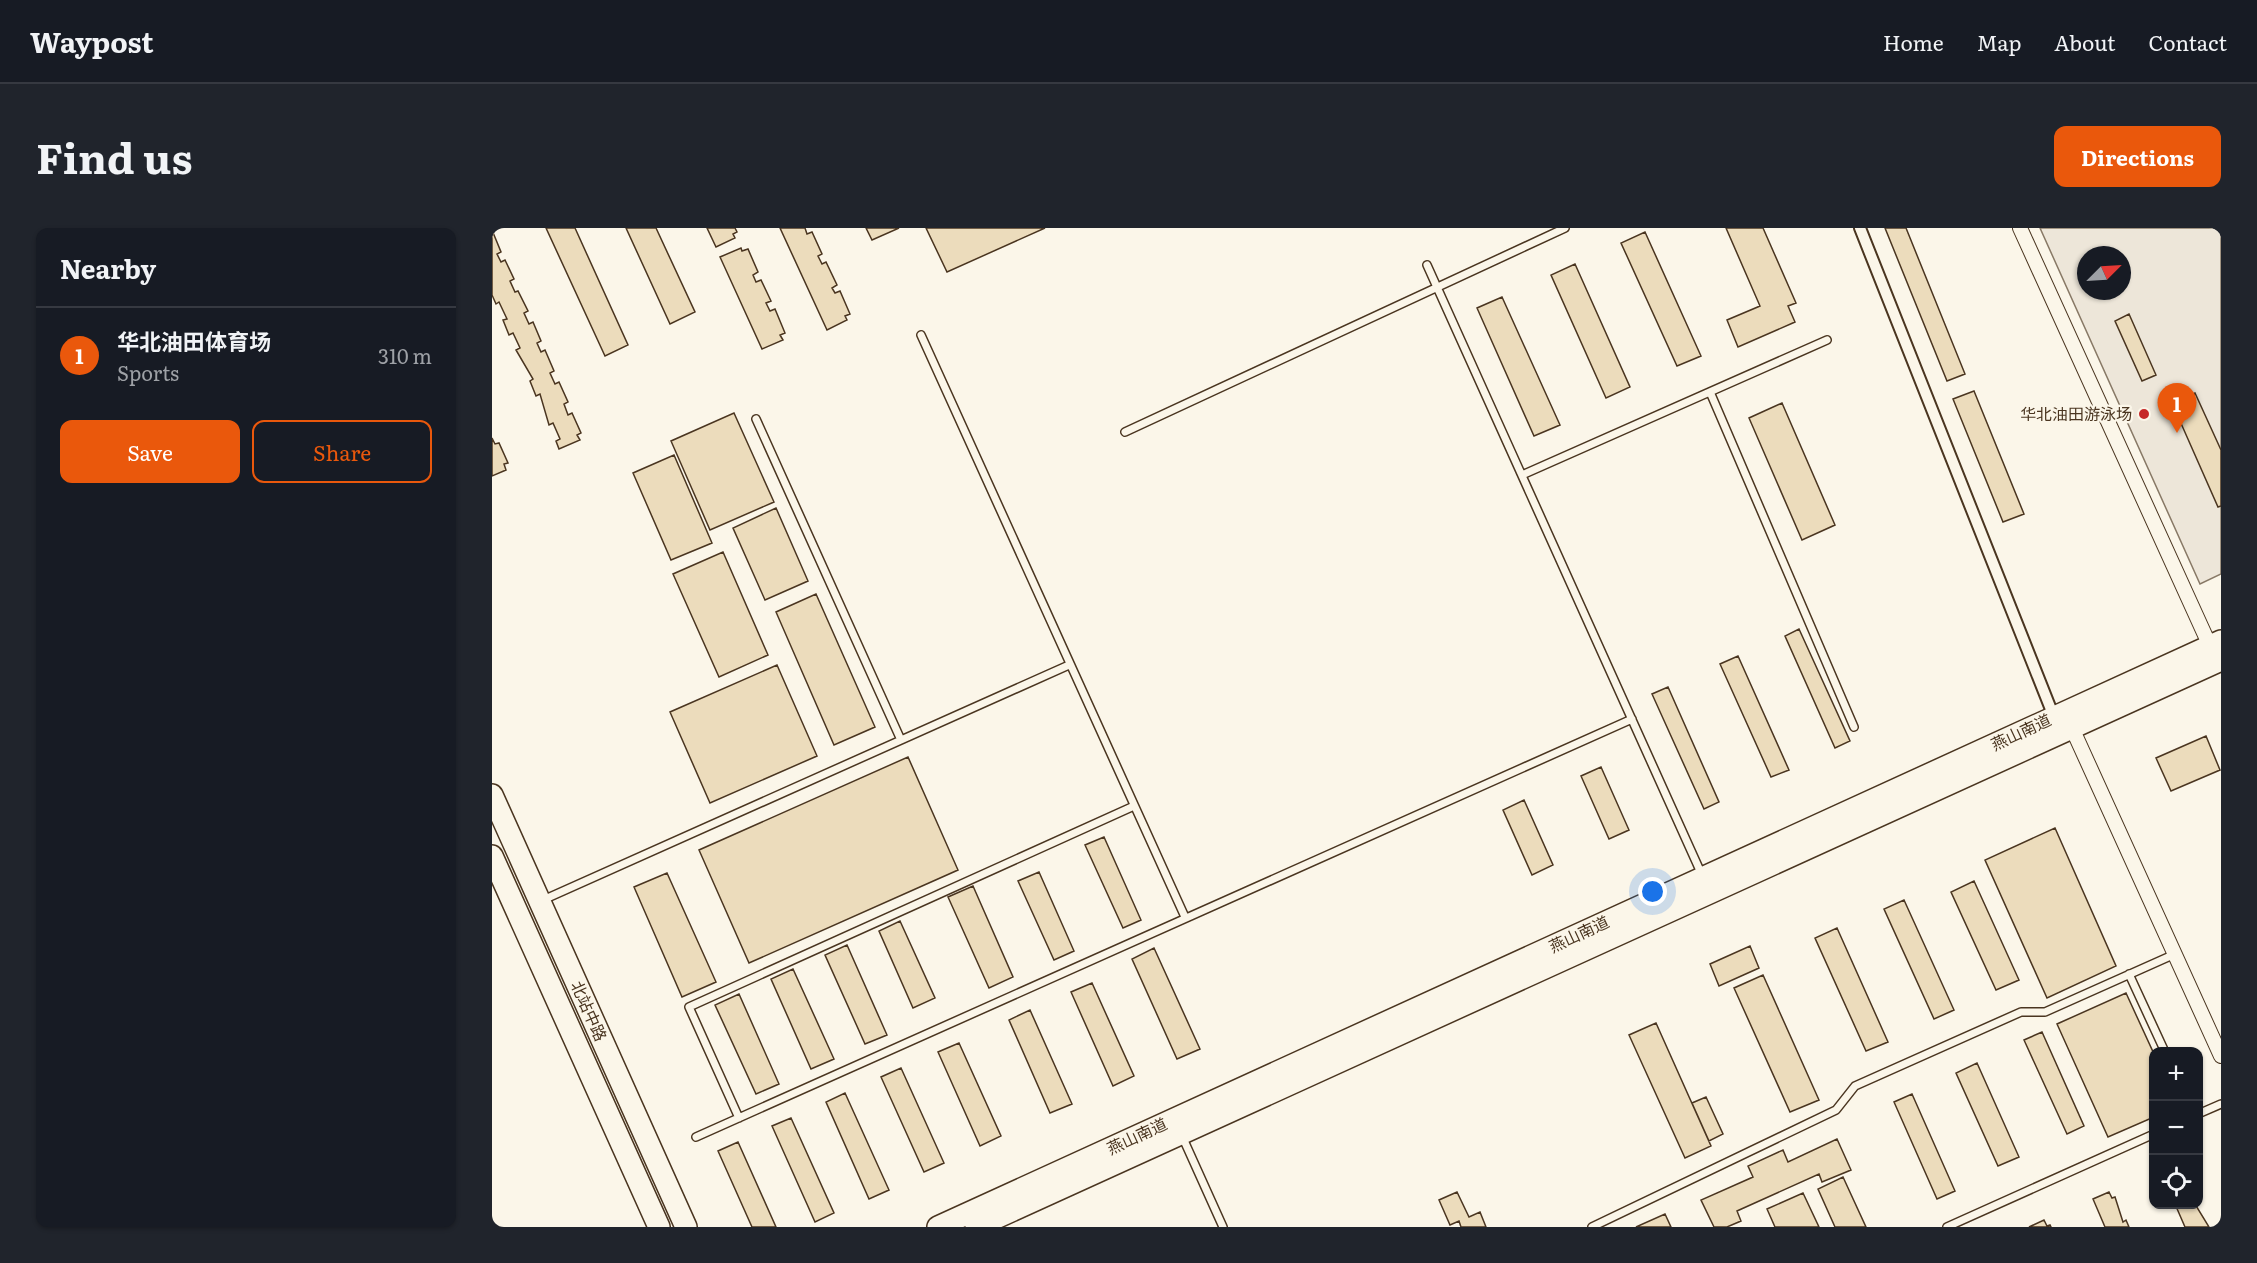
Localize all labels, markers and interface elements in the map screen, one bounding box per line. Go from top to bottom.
text: Waypost [30,20,154,62]
text: Home [1883,26,1944,57]
text: Map [1977,26,2021,57]
text: About [2054,26,2116,57]
text: Contact [2149,26,2227,57]
text: Find us [36,125,193,187]
button: Directions [2054,126,2221,187]
north arrow [2077,246,2131,300]
text: Nearby [60,248,156,287]
text: 华北油田体育场 [117,324,271,357]
text: 1 [75,340,84,370]
text: 310 m [378,340,432,370]
text: Sports [117,357,179,387]
pin: 1 [2158,384,2196,433]
place label: 华北油田游泳场 [2020,401,2132,425]
marker: 华北油田游泳场 [2137,407,2151,421]
button: Save [60,420,240,483]
button: Share [252,420,432,483]
street label: 燕山南道 [1986,707,2055,755]
your location [1638,877,1667,906]
street label: 燕山南道 [1544,909,1613,957]
street label: 北站中路 [566,976,614,1045]
map controls [2149,1047,2203,1209]
button: + [2149,1047,2203,1101]
button: − [2149,1101,2203,1155]
street label: 燕山南道 [1102,1111,1171,1159]
button: locate [2149,1155,2203,1209]

